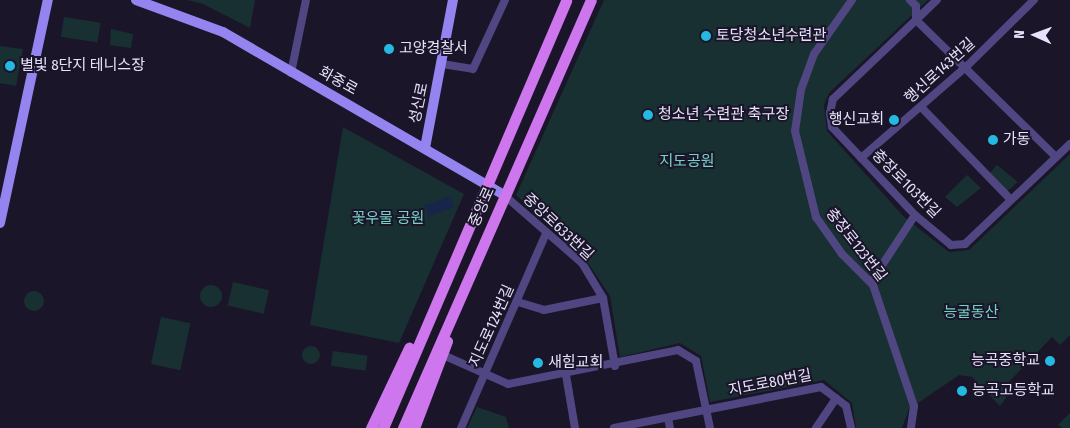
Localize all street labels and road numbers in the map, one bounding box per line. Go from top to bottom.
street label: 행신로143번길 [901,35,979,107]
street label: 화중로 [316,63,360,99]
street label: 성신로 [406,81,432,125]
street label: 충장로103번길 [868,146,944,222]
street label: 중앙로 [465,184,499,230]
street label: 중앙로633번길 [519,190,597,264]
street label: 충장로123번길 [822,205,890,285]
street label: 지도로124번길 [466,282,518,370]
street label: 지도로80번길 [727,366,813,400]

